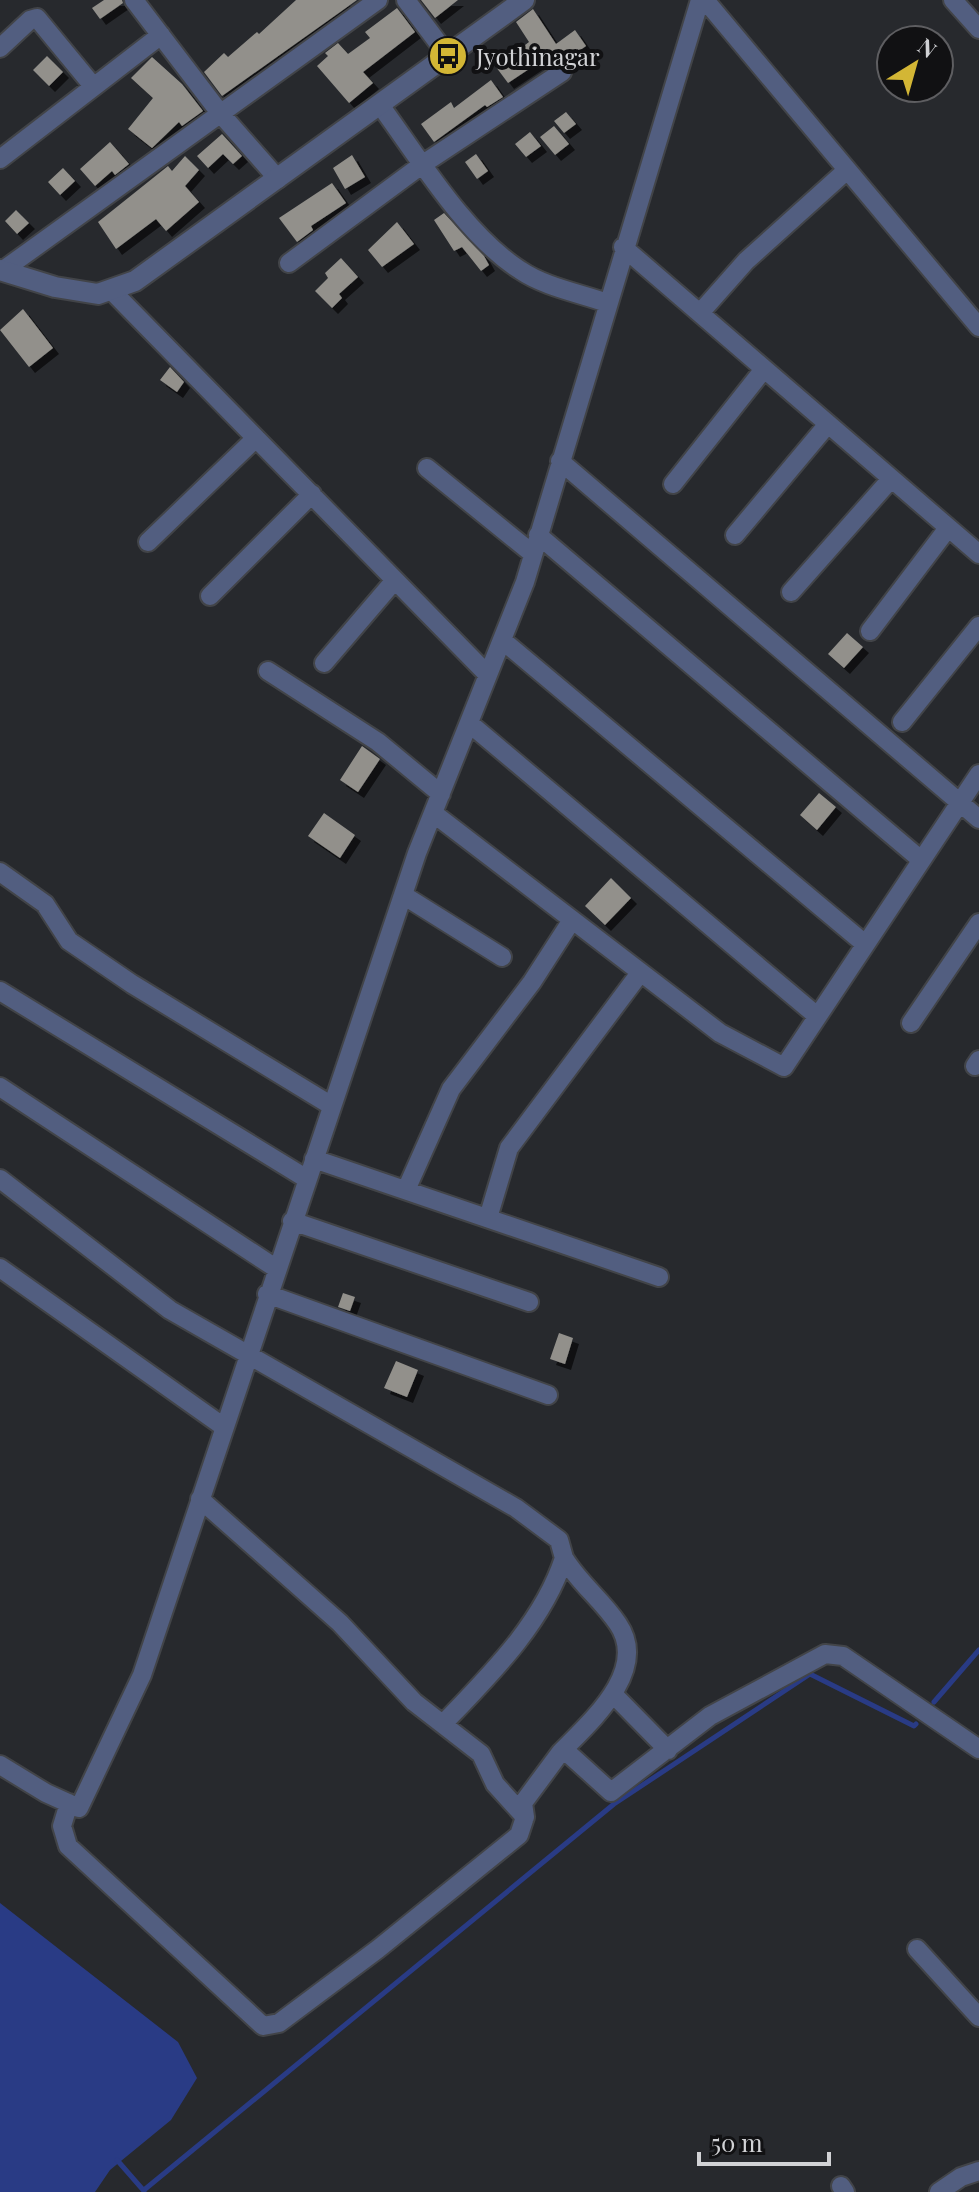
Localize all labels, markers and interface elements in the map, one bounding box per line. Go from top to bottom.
north arrow [875,24,955,104]
text: N [912,30,943,64]
bus stop icon: Jyothinagar [427,35,469,77]
place label: Jyothinagar [475,40,600,72]
scale bar [699,2116,829,2166]
text: 50 m [711,2126,763,2158]

